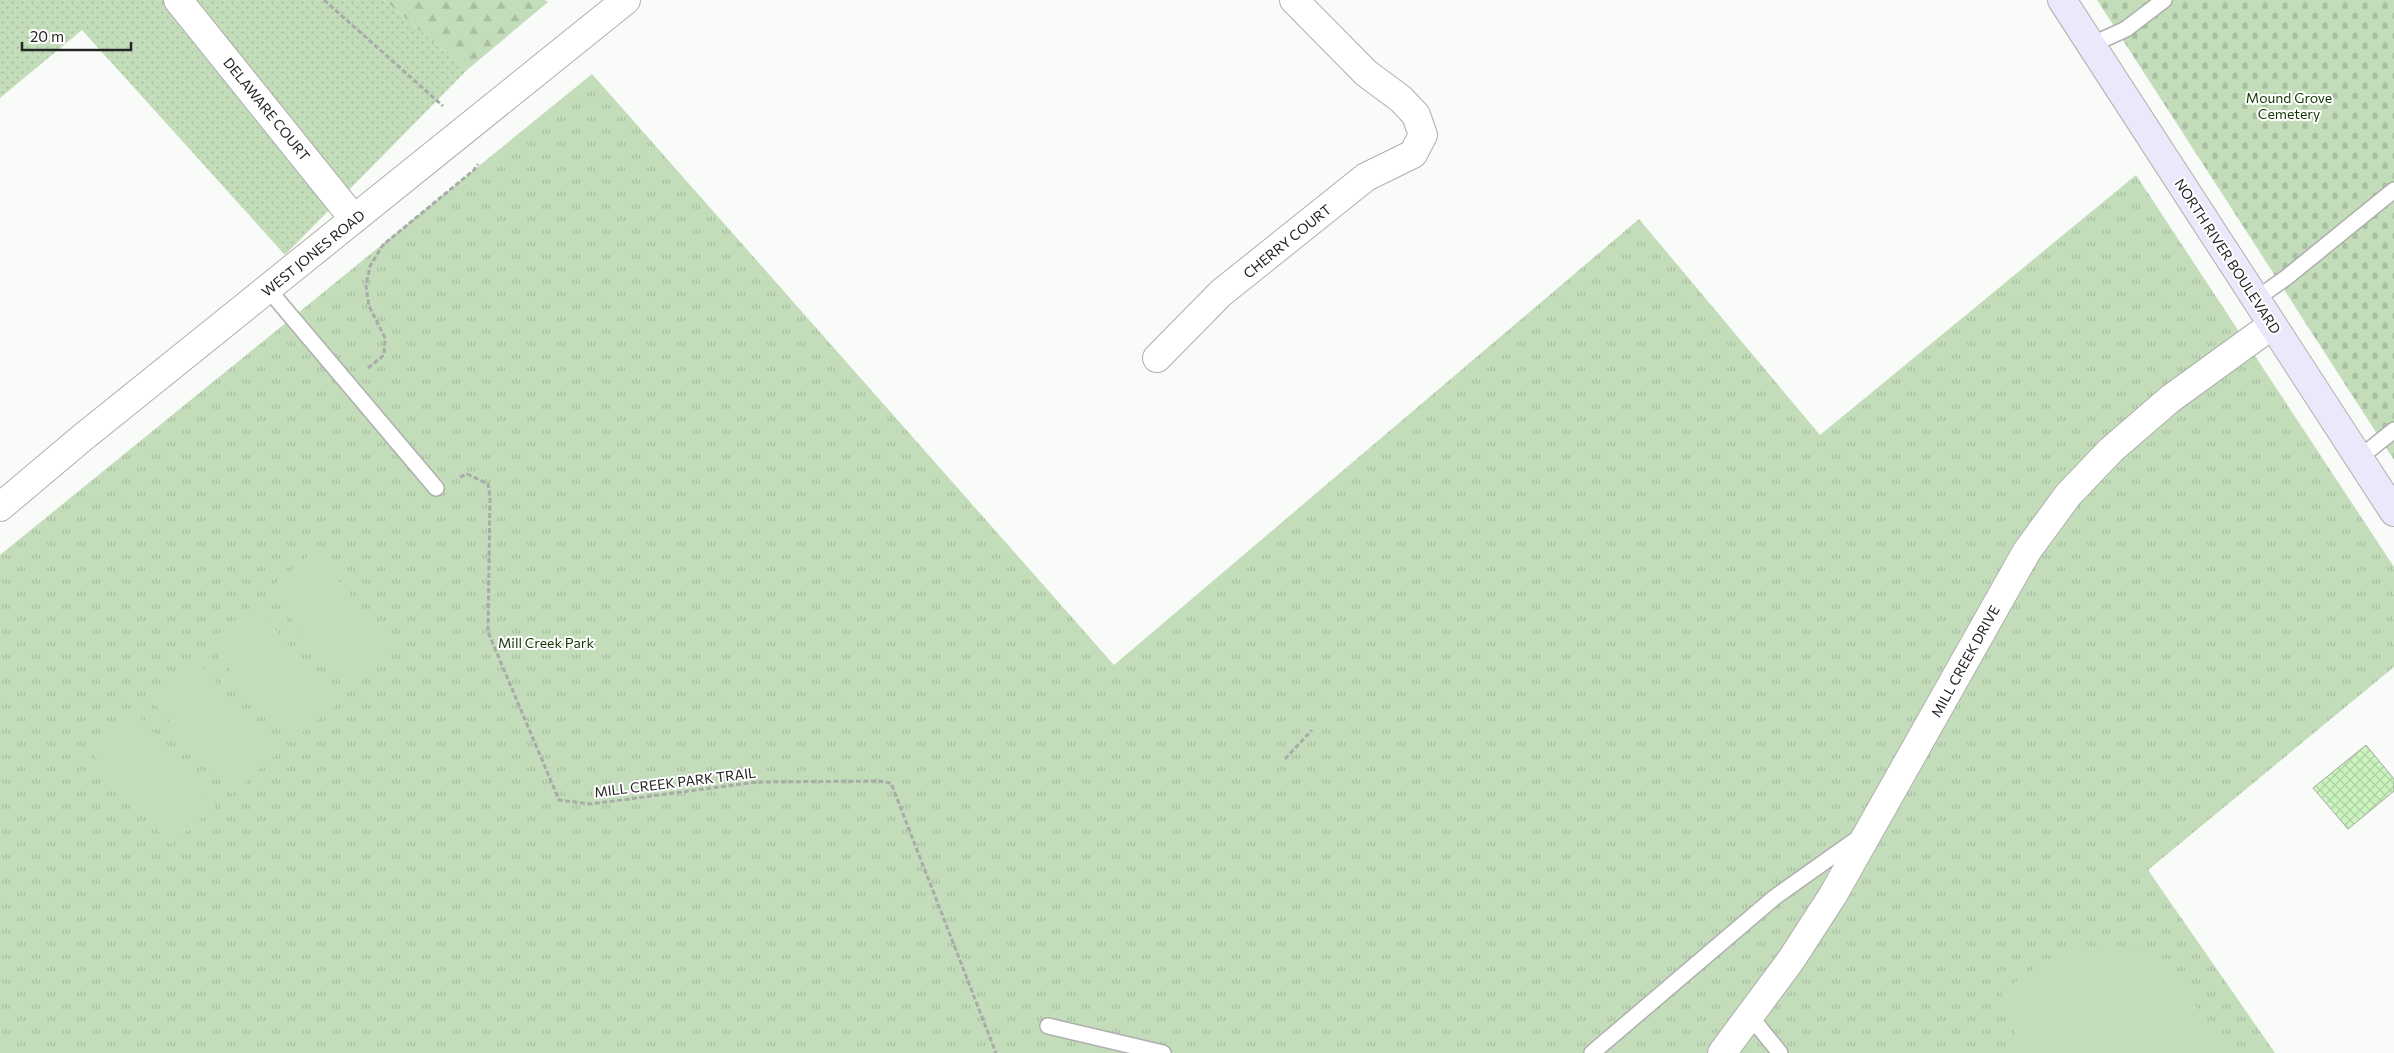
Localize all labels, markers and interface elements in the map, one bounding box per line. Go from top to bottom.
scale bar [22,20,131,52]
text: 20 m [30,27,64,45]
street label: DELAWARE COURT [220,54,314,164]
park label: Mound Grove Cemetery [2246,89,2332,122]
street label: NORTH RIVER BOULEVARD [2171,175,2285,337]
street label: CHERRY COURT [1240,200,1334,282]
street label: WEST JONES ROAD [258,206,368,300]
street label: MILL CREEK DRIVE [1927,602,2003,720]
park label: Mill Creek Park [498,634,594,651]
street label: MILL CREEK PARK TRAIL [593,764,757,800]

